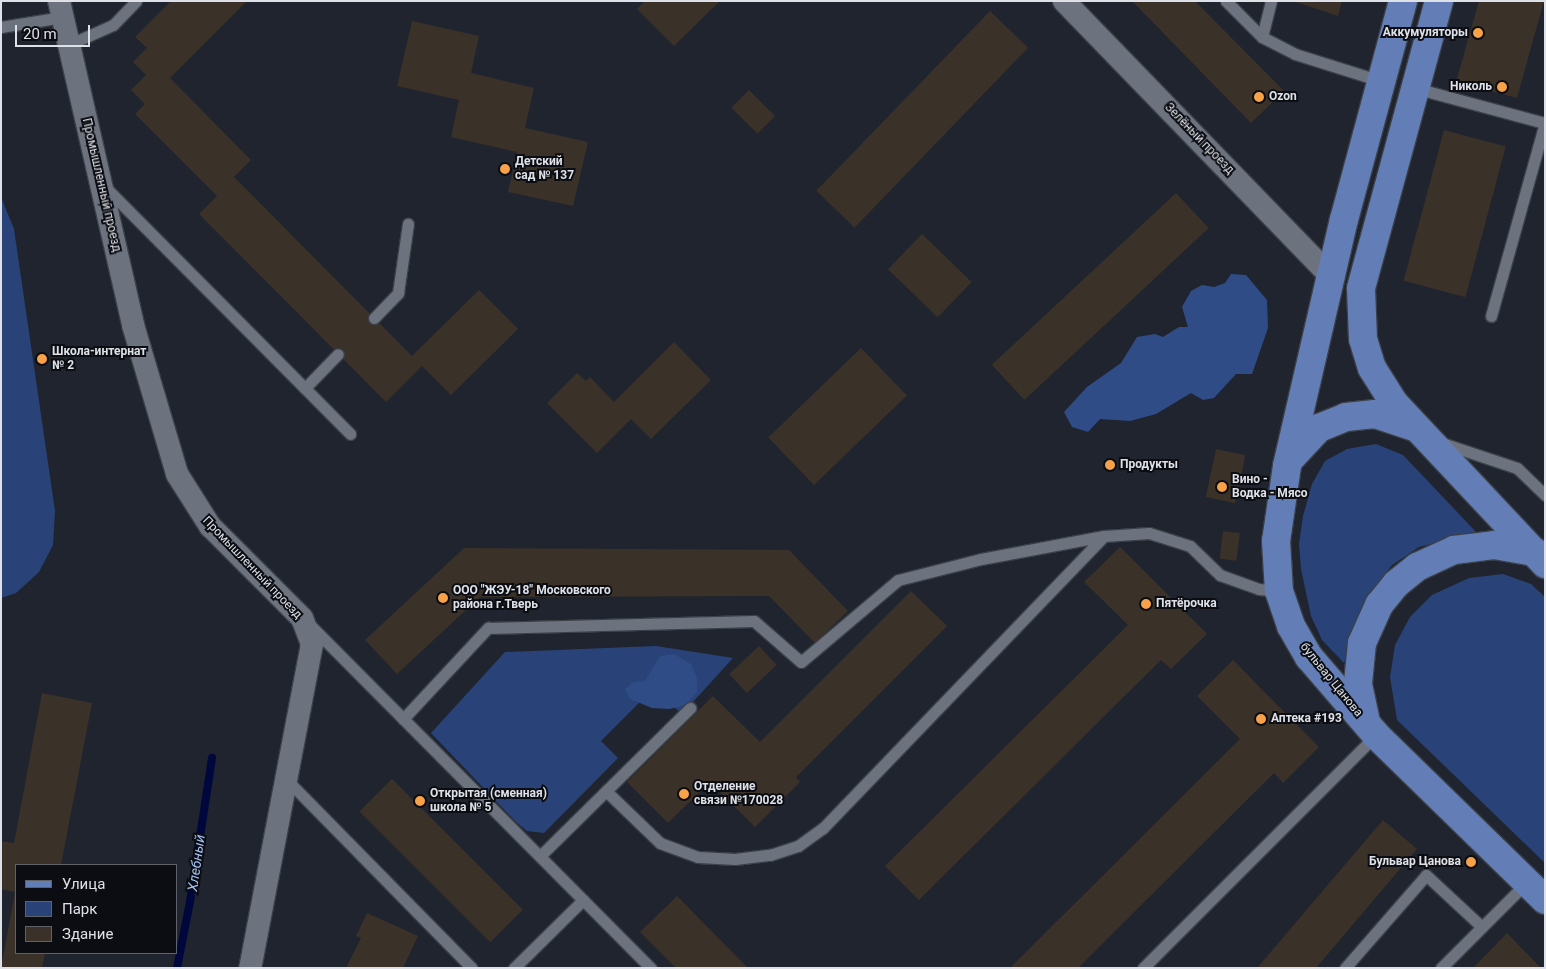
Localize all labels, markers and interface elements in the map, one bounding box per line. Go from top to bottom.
scale bar [18,15,92,47]
text: 20 m [23,25,57,43]
place label: Аккумуляторы [1383,26,1468,40]
marker: Аккумуляторы [1472,27,1484,39]
place label: Николь [1450,80,1492,94]
marker: Николь [1496,81,1508,93]
place label: Ozon [1269,90,1297,104]
marker: Ozon [1253,91,1265,103]
street label: Зелёный проезд [1161,101,1237,177]
street label: Промышленный проезд [79,117,123,253]
place label: Детский сад № 137 [515,155,574,183]
marker: Детский сад № 137 [499,163,511,175]
place label: Школа-интернат № 2 [52,345,146,373]
marker: Школа-интернат № 2 [36,353,48,365]
place label: Продукты [1120,458,1178,472]
marker: Продукты [1104,459,1116,471]
place label: Вино - Водка - Мясо [1232,473,1308,501]
marker: Вино - Водка - Мясо [1216,481,1228,493]
street label: Промышленный проезд [199,514,305,622]
place label: ООО "ЖЭУ-18" Московского района г.Тверь [453,584,611,612]
marker: ООО "ЖЭУ-18" Московского района г.Тверь [437,592,449,604]
place label: Пятёрочка [1156,597,1217,611]
marker: Пятёрочка [1140,598,1152,610]
street label: бульвар Цанова [1297,640,1365,720]
place label: Аптека #193 [1271,712,1342,726]
marker: Аптека #193 [1255,713,1267,725]
place label: Отделение связи №170028 [694,780,783,808]
place label: Открытая (сменная) школа № 5 [430,787,547,815]
marker: Отделение связи №170028 [678,788,690,800]
marker: Открытая (сменная) школа № 5 [414,795,426,807]
water label: Хлебный [184,833,208,893]
place label: Бульвар Цанова [1369,855,1461,869]
marker: Бульвар Цанова [1465,856,1477,868]
legend [15,864,178,954]
text: Улица [62,875,105,893]
text: Парк [62,900,97,918]
text: Здание [62,925,113,943]

